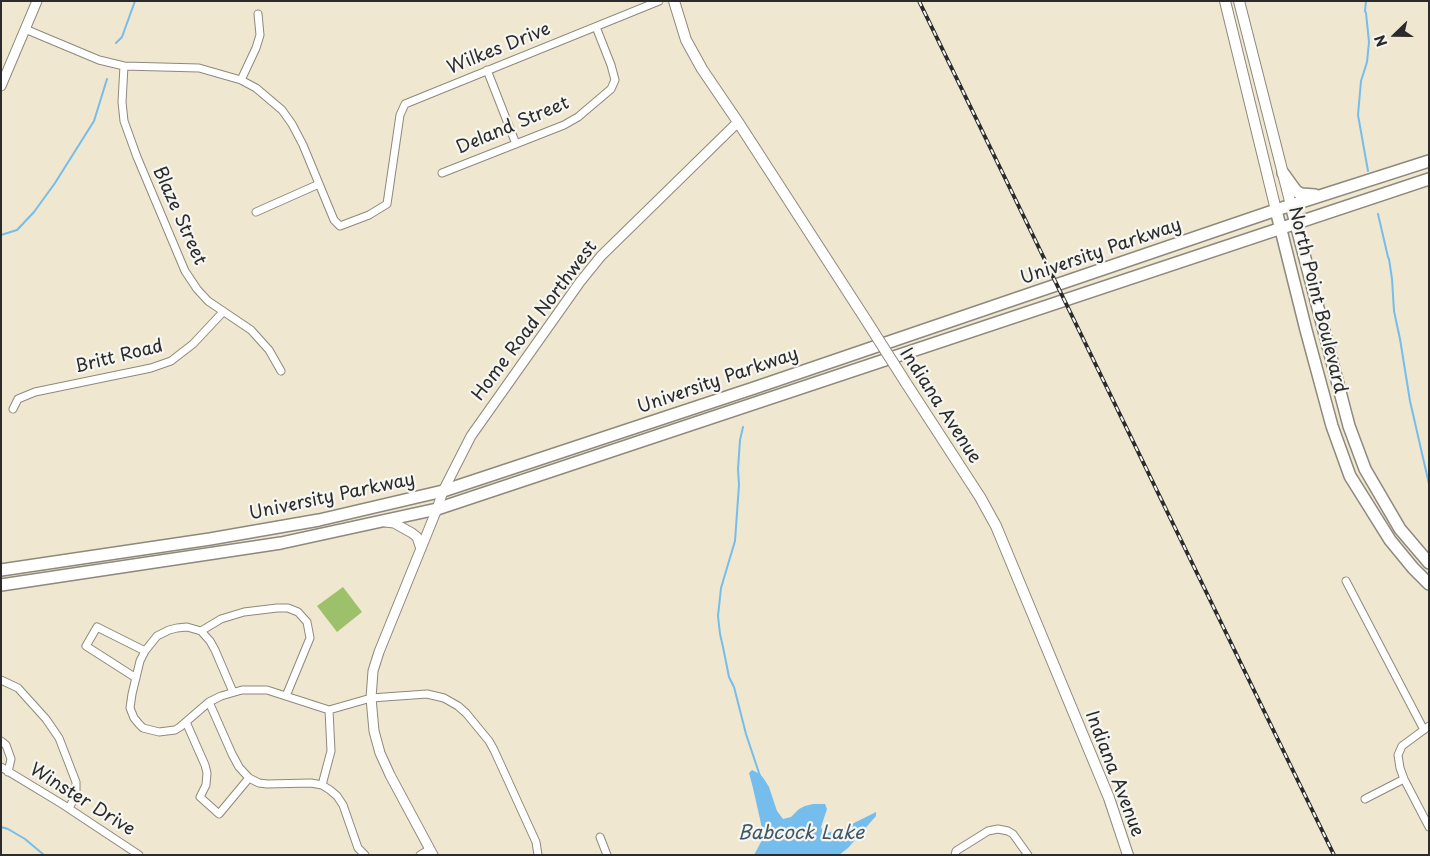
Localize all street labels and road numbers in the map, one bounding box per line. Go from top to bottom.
street label: Wilkes Drive [444,19,554,79]
street label: Deland Street [453,93,573,159]
street label: Blaze Street [148,163,210,269]
street label: North Point Boulevard [1283,204,1351,396]
street label: University Parkway [1018,214,1184,290]
street label: Home Road Northwest [468,237,602,405]
street label: Britt Road [73,336,165,378]
street label: University Parkway [635,343,801,419]
street label: Indiana Avenue [895,344,985,468]
street label: University Parkway [247,469,417,525]
street label: Indiana Avenue [1080,708,1148,840]
street label: Winster Drive [25,759,139,841]

